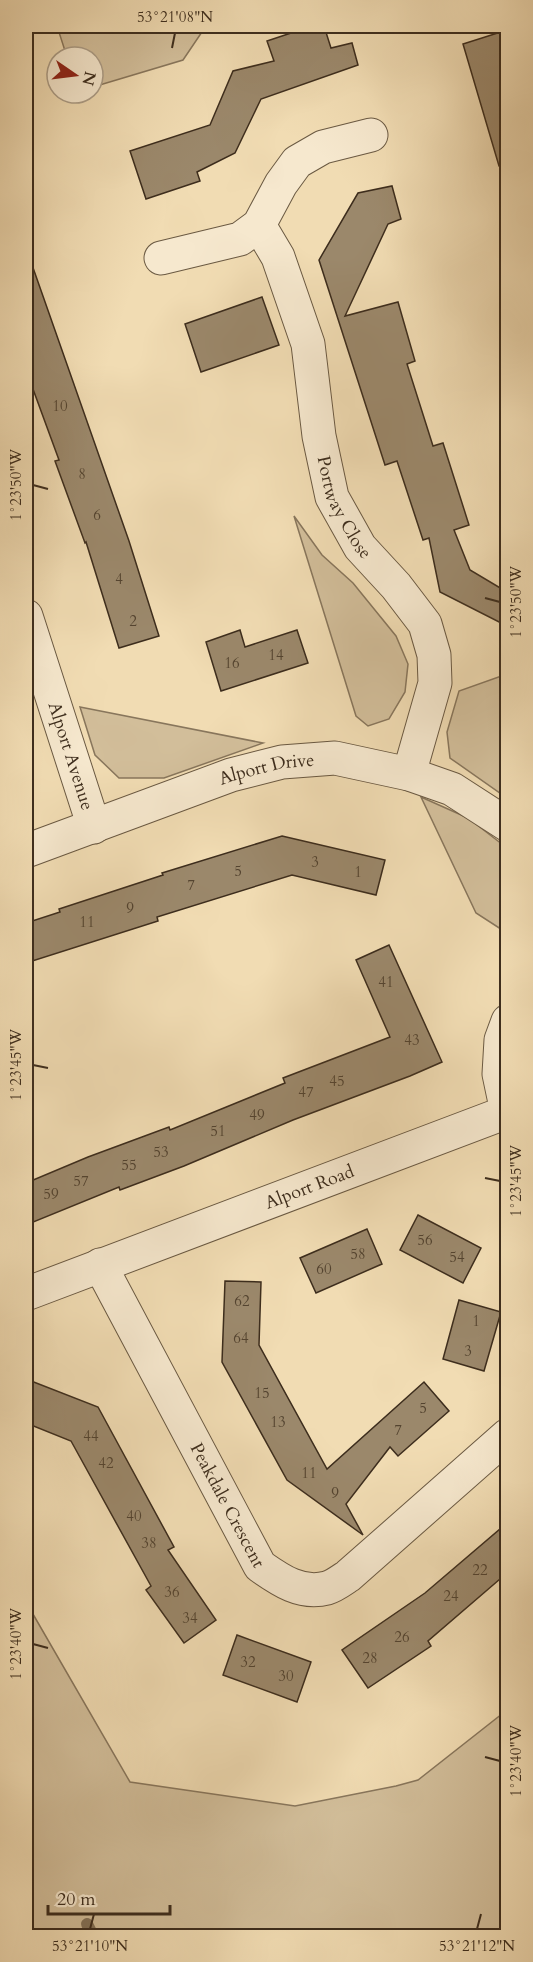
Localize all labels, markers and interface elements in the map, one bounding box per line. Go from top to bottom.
text: 53°21'08"N [137,7,213,27]
north arrow [45,45,105,105]
text: N [76,69,101,88]
house number: 10 [52,396,68,416]
text: 1°23'50"W [6,448,26,521]
street label: Portway Close [311,453,377,564]
house number: 8 [78,464,86,484]
house number: 6 [93,505,101,525]
text: 1°23'50"W [506,565,526,638]
house number: 4 [115,569,123,589]
house number: 2 [129,611,137,631]
house number: 14 [268,645,284,665]
house number: 16 [224,653,240,673]
street label: Alport Avenue [42,699,100,813]
street label: Alport Drive [215,747,315,791]
house number: 3 [311,852,319,872]
house number: 5 [234,861,242,881]
house number: 1 [354,862,362,882]
house number: 7 [187,875,195,895]
house number: 9 [126,898,134,918]
house number: 11 [79,912,95,932]
house number: 41 [378,972,394,992]
text: 1°23'45"W [6,1028,26,1101]
house number: 43 [404,1030,420,1050]
house number: 45 [329,1071,345,1091]
house number: 47 [298,1082,314,1102]
house number: 49 [249,1105,265,1125]
house number: 51 [210,1121,226,1141]
house number: 53 [153,1142,169,1162]
text: 1°23'45"W [506,1144,526,1217]
house number: 55 [121,1155,137,1175]
street label: Alport Road [261,1158,358,1215]
house number: 57 [73,1171,89,1191]
house number: 59 [43,1184,59,1204]
house number: 56 [417,1230,433,1250]
house number: 58 [350,1244,366,1264]
house number: 54 [449,1247,465,1267]
house number: 60 [316,1259,332,1279]
house number: 62 [234,1291,250,1311]
house number: 1 [472,1311,480,1331]
house number: 64 [233,1328,249,1348]
house number: 3 [464,1341,472,1361]
house number: 15 [254,1383,270,1403]
house number: 5 [419,1398,427,1418]
house number: 13 [270,1412,286,1432]
house number: 7 [394,1420,402,1440]
house number: 44 [83,1426,99,1446]
street label: Peakdale Crescent [184,1438,271,1572]
house number: 42 [98,1453,114,1473]
house number: 11 [301,1463,317,1483]
house number: 9 [331,1483,339,1503]
house number: 40 [126,1506,142,1526]
house number: 38 [141,1533,157,1553]
house number: 22 [472,1560,488,1580]
house number: 36 [164,1582,180,1602]
house number: 24 [443,1586,459,1606]
text: 1°23'40"W [6,1607,26,1680]
house number: 34 [182,1608,198,1628]
house number: 26 [394,1627,410,1647]
house number: 28 [362,1648,378,1668]
house number: 32 [240,1652,256,1672]
house number: 30 [278,1666,294,1686]
text: 1°23'40"W [506,1724,526,1797]
scale bar [48,1878,170,1916]
text: 20 m [57,1887,96,1912]
text: 53°21'10"N [52,1936,128,1956]
text: 53°21'12"N [439,1936,515,1956]

